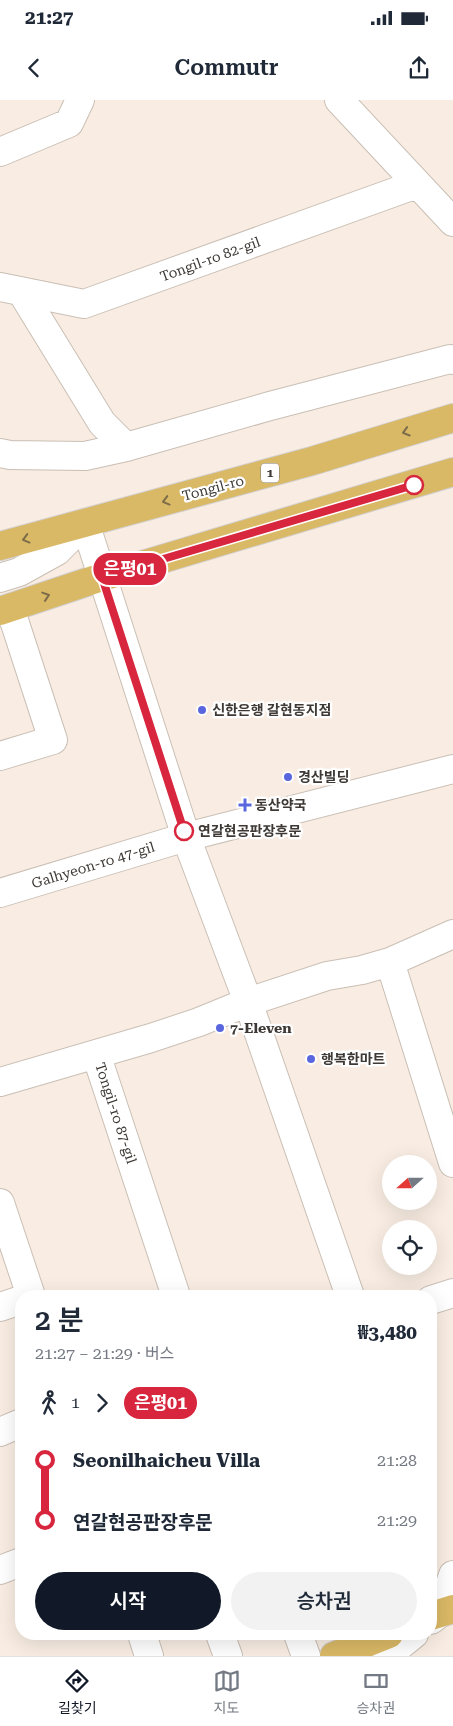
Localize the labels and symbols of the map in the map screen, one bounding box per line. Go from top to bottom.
street label: Tongil-ro 82-gil [158,233,263,285]
one-way arrow [403,427,411,437]
road number: 1 [261,463,279,482]
street label: Tongil-ro [180,472,246,504]
unlabelled marker [404,475,424,495]
one-way arrow [162,495,170,506]
one-way arrow [21,533,30,544]
line badge: 은평01 [95,553,165,585]
one-way arrow [42,591,50,601]
place label: 신한은행 갈현동지점 [212,702,331,718]
marker: 신한은행 갈현동지점 [196,704,208,716]
place label: 경산빌딩 [298,769,350,785]
marker: 경산빌딩 [282,771,294,783]
place label: 동산약국 [255,797,307,813]
marker: 동산약국 [239,799,251,811]
marker: 연갈현공판장후문 [174,821,194,841]
place label: 연갈현공판장후문 [198,823,301,839]
street label: Galhyeon-ro 47-gil [30,838,157,891]
place label: 7-Eleven [230,1020,292,1036]
marker: 7-Eleven [214,1022,226,1034]
place label: 행복한마트 [321,1051,386,1067]
marker: 행복한마트 [305,1053,317,1065]
street label: Tongil-ro 87-gil [92,1060,140,1166]
north arrow [382,1155,438,1210]

